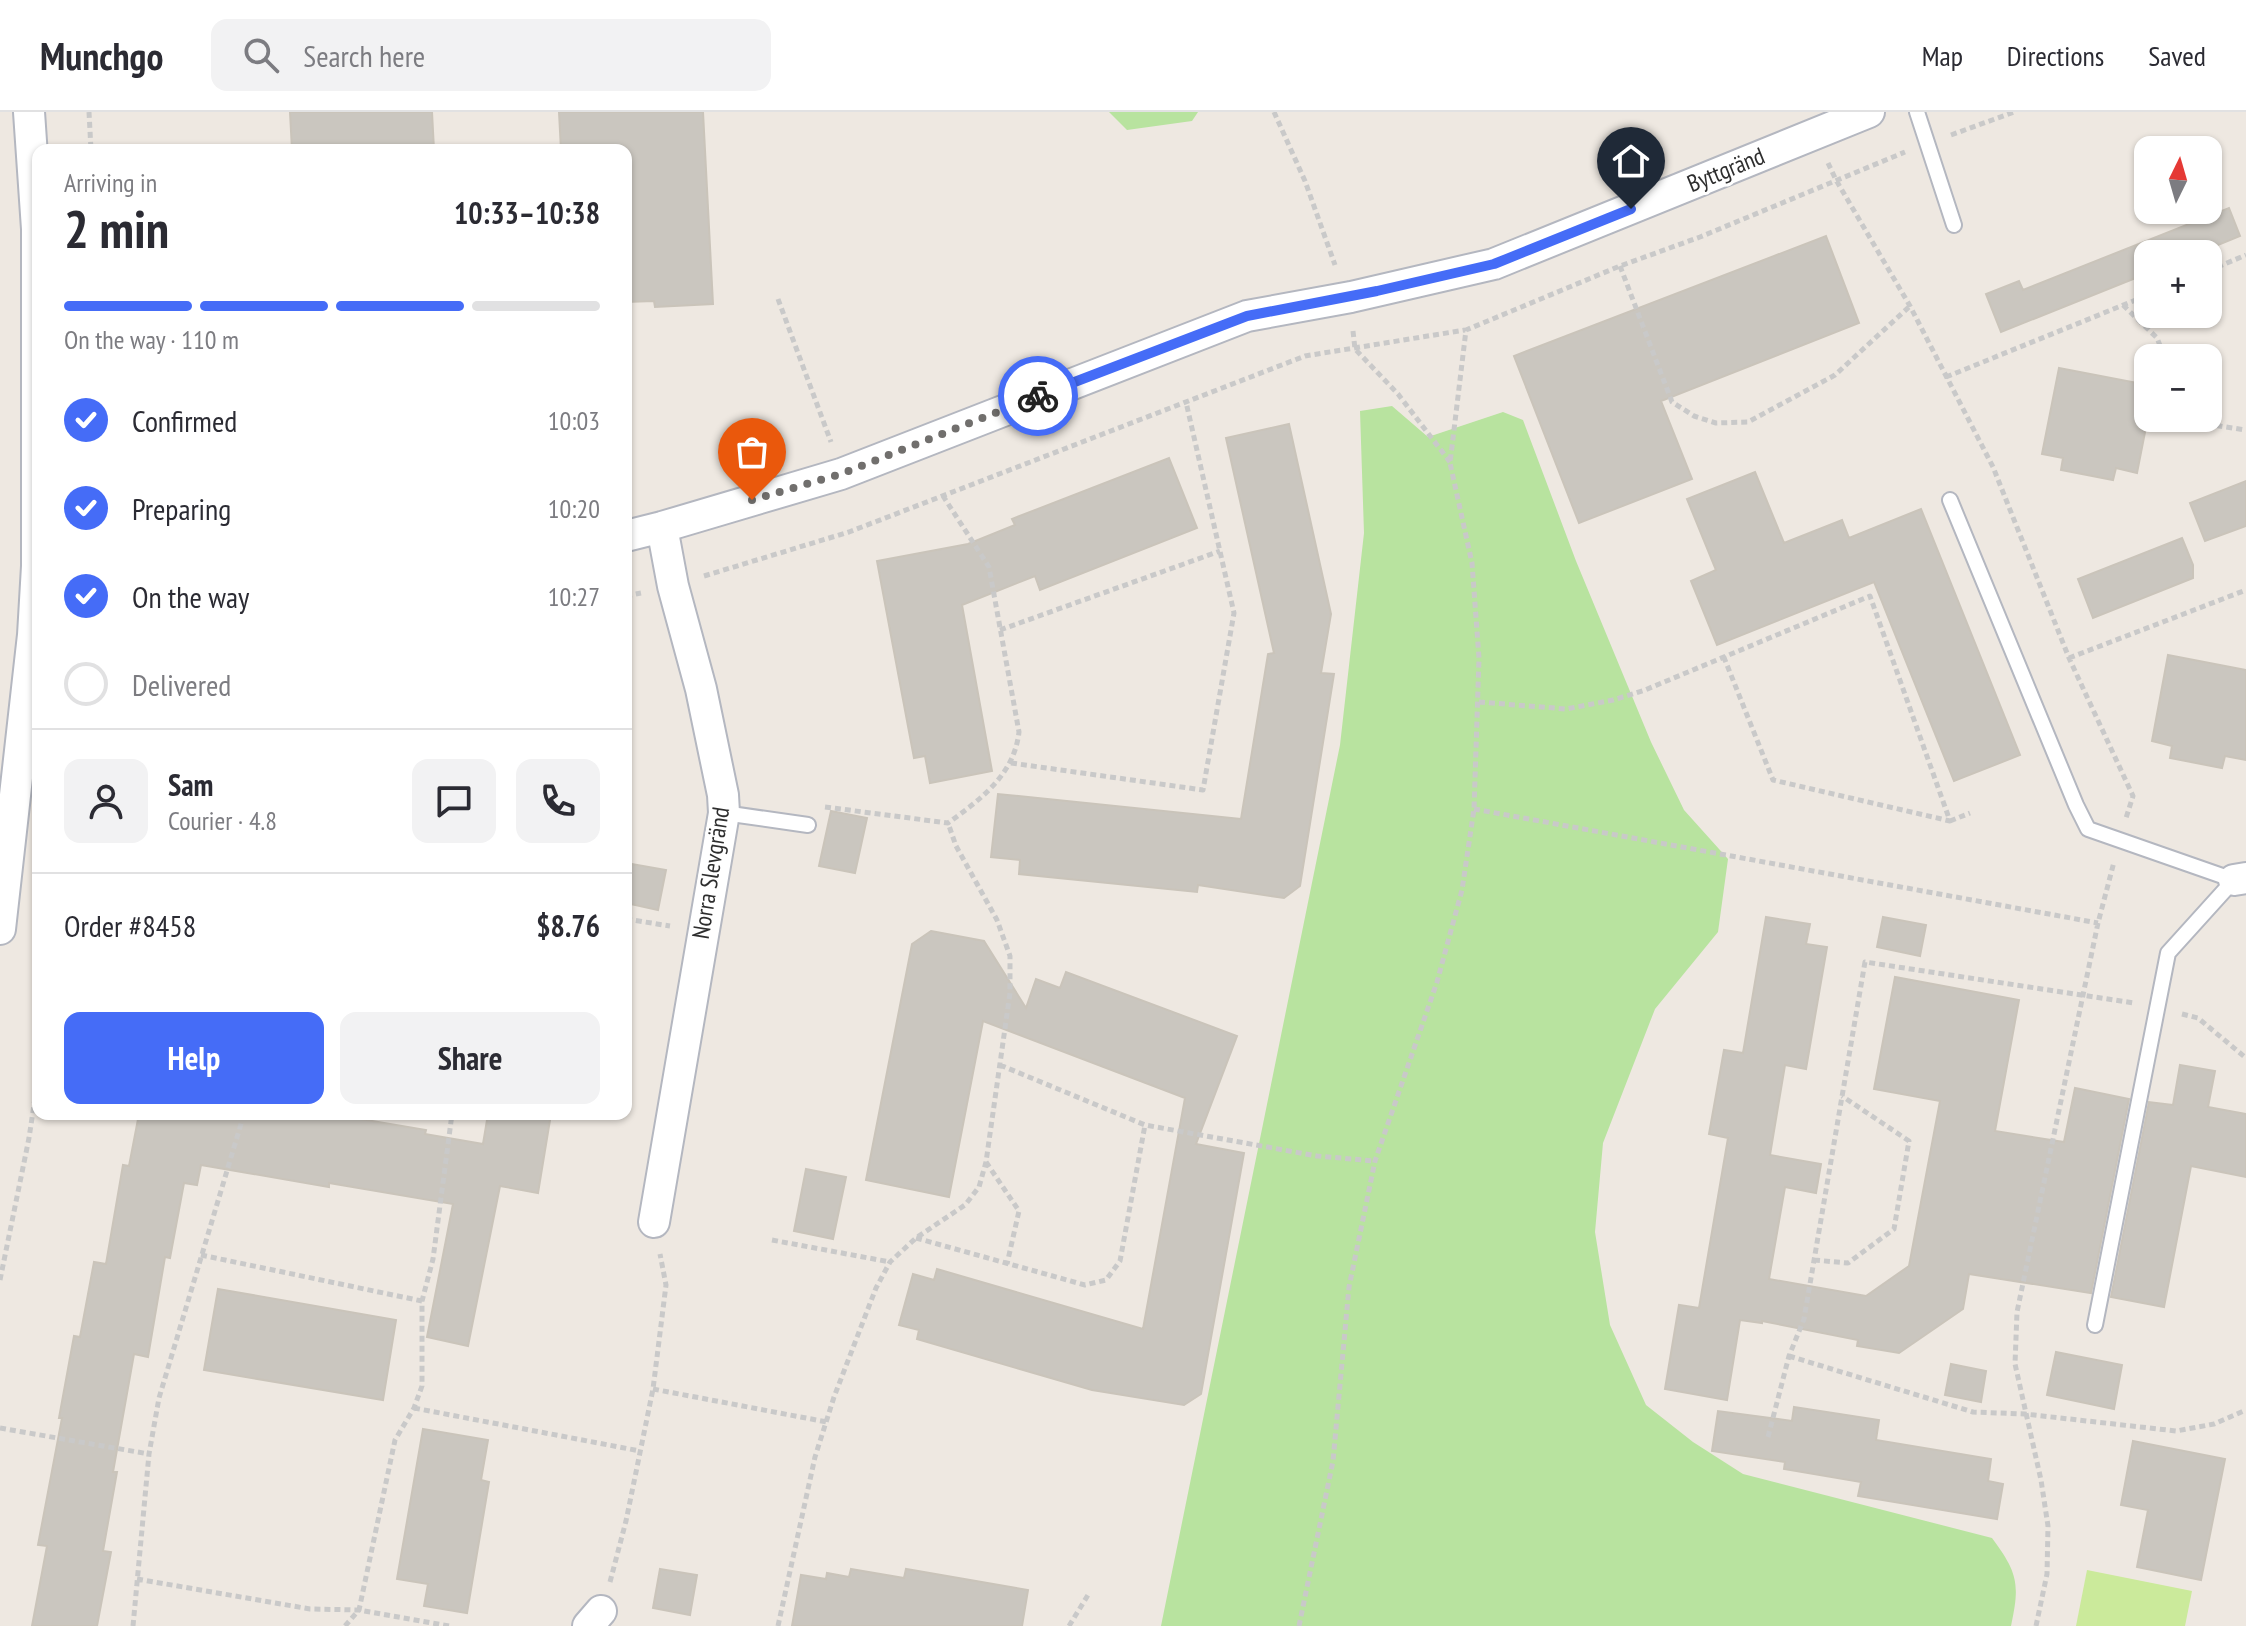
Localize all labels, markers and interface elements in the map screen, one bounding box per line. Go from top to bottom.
search box [211,19,771,91]
text: Munchgo [40,31,163,80]
icon: search [239,33,283,77]
text: Search here [303,36,425,75]
text: Map [1922,37,1963,74]
text: Directions [2007,37,2104,74]
text: Saved [2148,37,2206,74]
pin [1597,127,1665,209]
north arrow [2134,136,2222,224]
map controls [2134,136,2222,432]
icon: home [1609,139,1653,183]
street label: Byttgränd [1683,140,1769,199]
text: Arriving in [64,166,157,199]
text: 10:33–10:38 [454,193,600,232]
text: 2 min [64,195,169,262]
button: + [2134,240,2222,328]
text: On the way · 110 m [64,323,239,356]
button: − [2134,344,2222,432]
courier [998,356,1078,436]
icon: bike [1016,374,1060,418]
icon: check [64,398,108,442]
text: Confirmed [132,401,237,440]
text: 10:03 [548,404,600,437]
pin [718,418,786,500]
icon: bag [730,430,774,474]
icon: check [64,486,108,530]
text: Preparing [132,489,231,528]
text: 10:20 [548,492,600,525]
icon: check [64,574,108,618]
text: On the way [132,577,249,616]
text: 10:27 [548,580,600,613]
text: Delivered [132,665,231,704]
button: person [64,759,148,843]
button: chat [412,759,496,843]
button: phone [516,759,600,843]
text: Sam [168,765,213,804]
text: Courier · 4.8 [168,804,277,837]
street label: Norra Slevgränd [685,805,736,941]
text: Order #8458 [64,906,196,945]
text: $8.76 [536,906,600,945]
button: Help [64,1012,324,1104]
button: Share [340,1012,600,1104]

